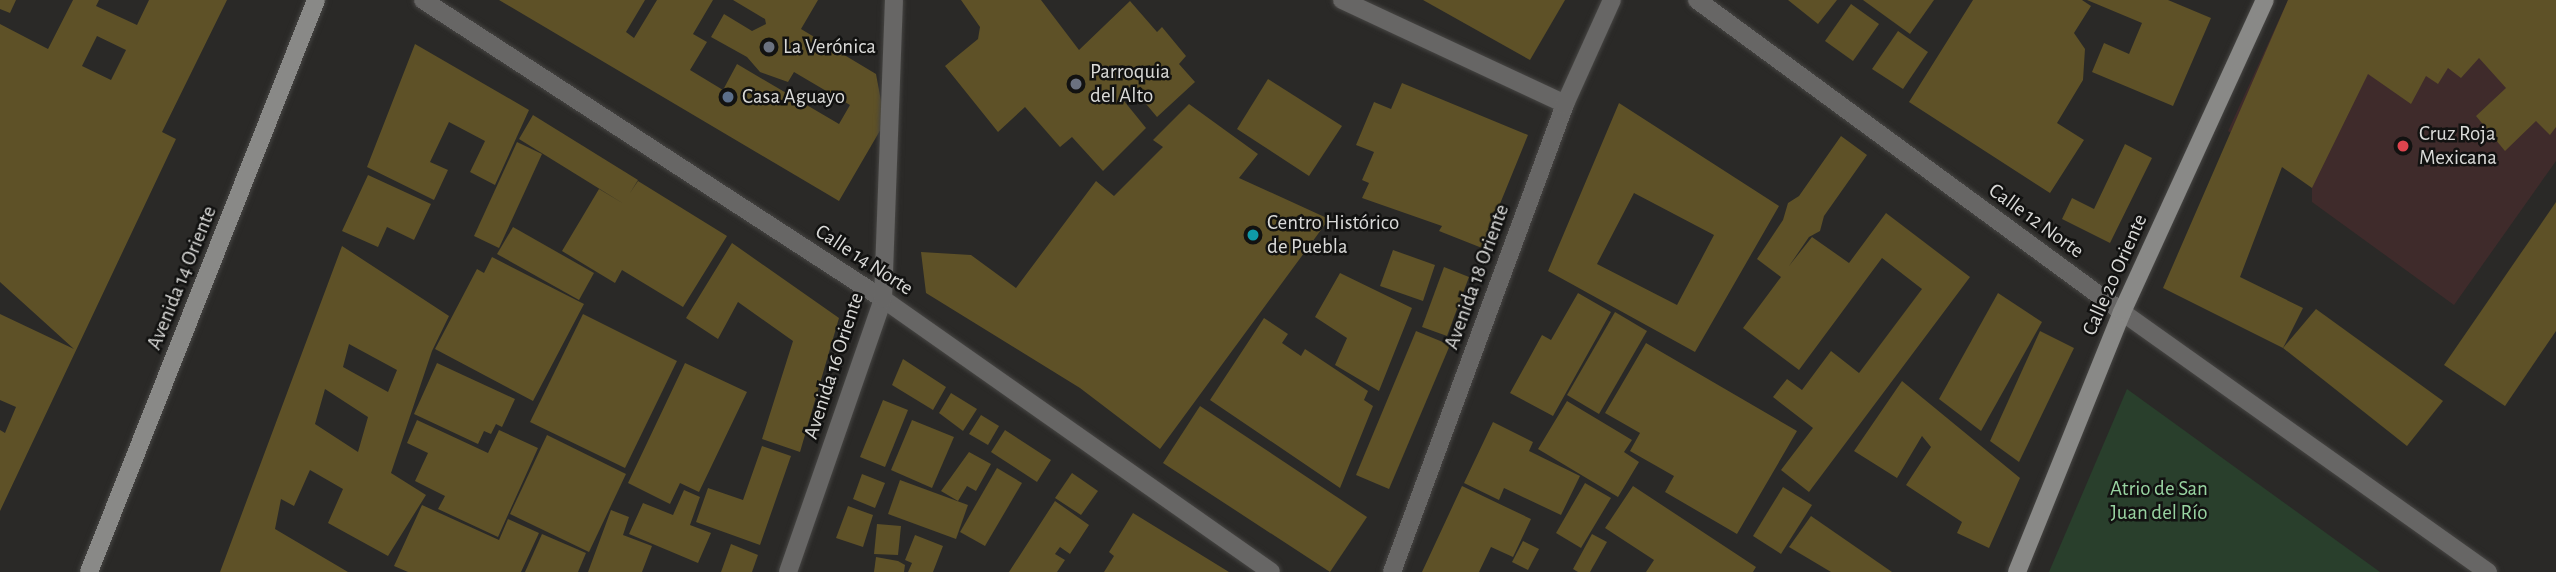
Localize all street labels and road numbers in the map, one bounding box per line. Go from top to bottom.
street label: Calle 12 Norte [1984,178,2088,264]
street label: Avenida 18 Oriente [1439,201,1515,353]
street label: Avenida 14 Oriente [142,203,222,353]
street label: Calle 20 Oriente [2077,210,2153,340]
street label: Calle 14 Norte [810,219,918,301]
street label: Avenida 16 Oriente [798,290,870,442]

